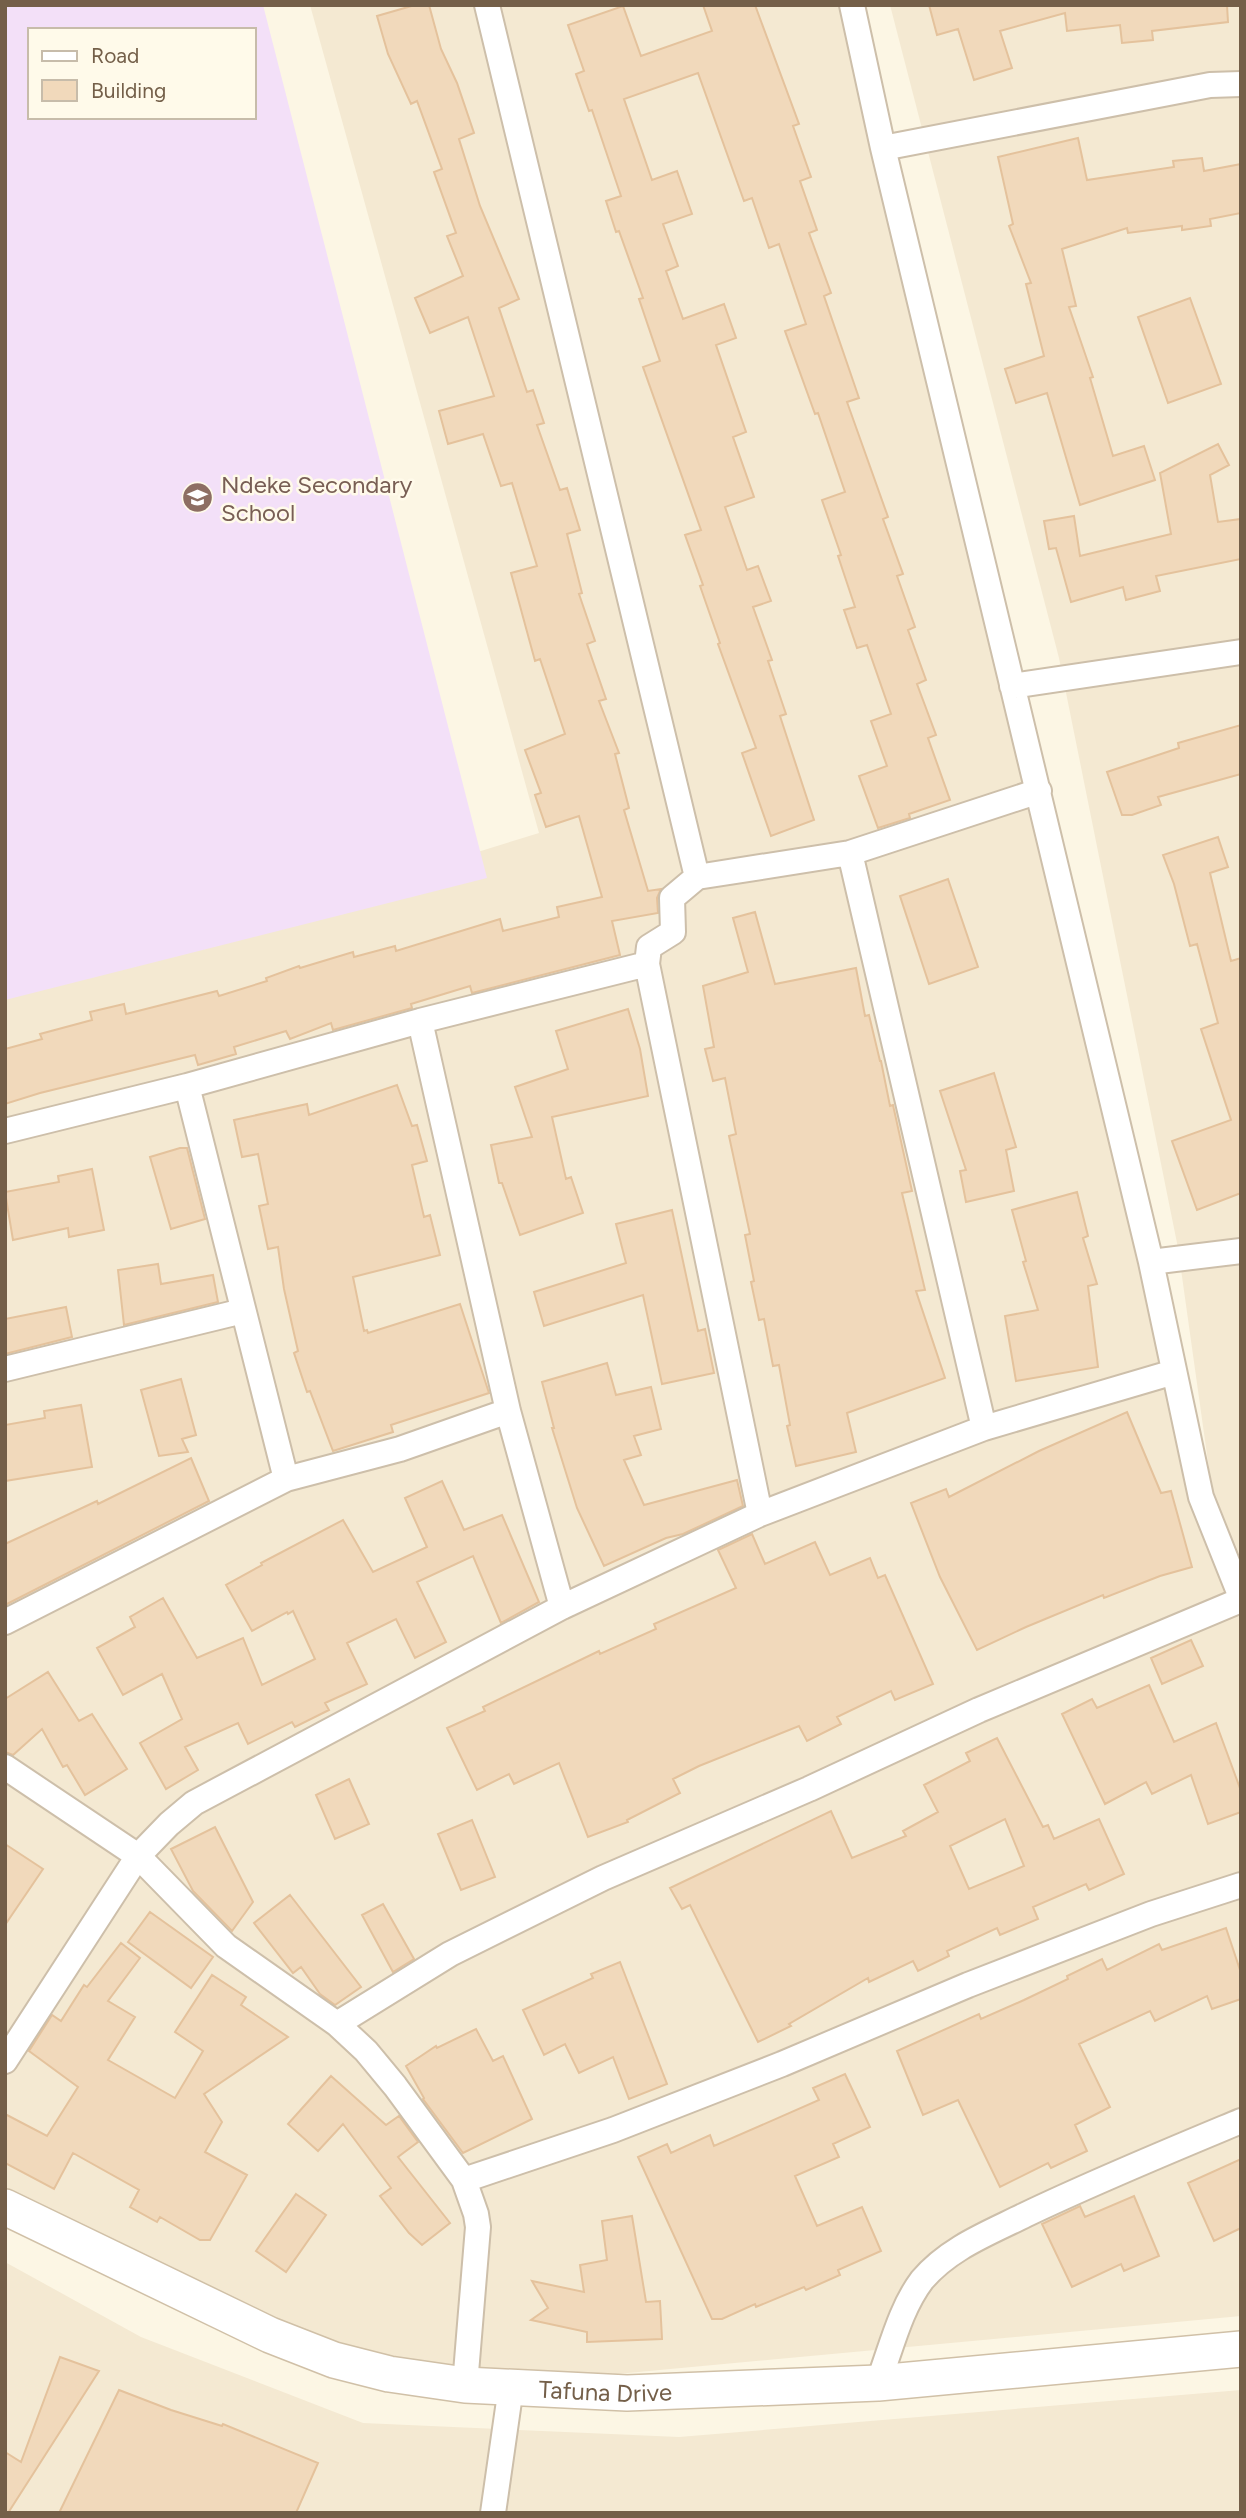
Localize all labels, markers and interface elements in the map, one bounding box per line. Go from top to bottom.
legend [28,28,256,119]
text: Road [91,43,139,68]
text: Building [91,78,166,103]
place label: Ndeke Secondary School [221,470,413,527]
school or university icon: Ndeke Secondary School [181,481,215,515]
street label: Tafuna Drive [538,2374,673,2408]

